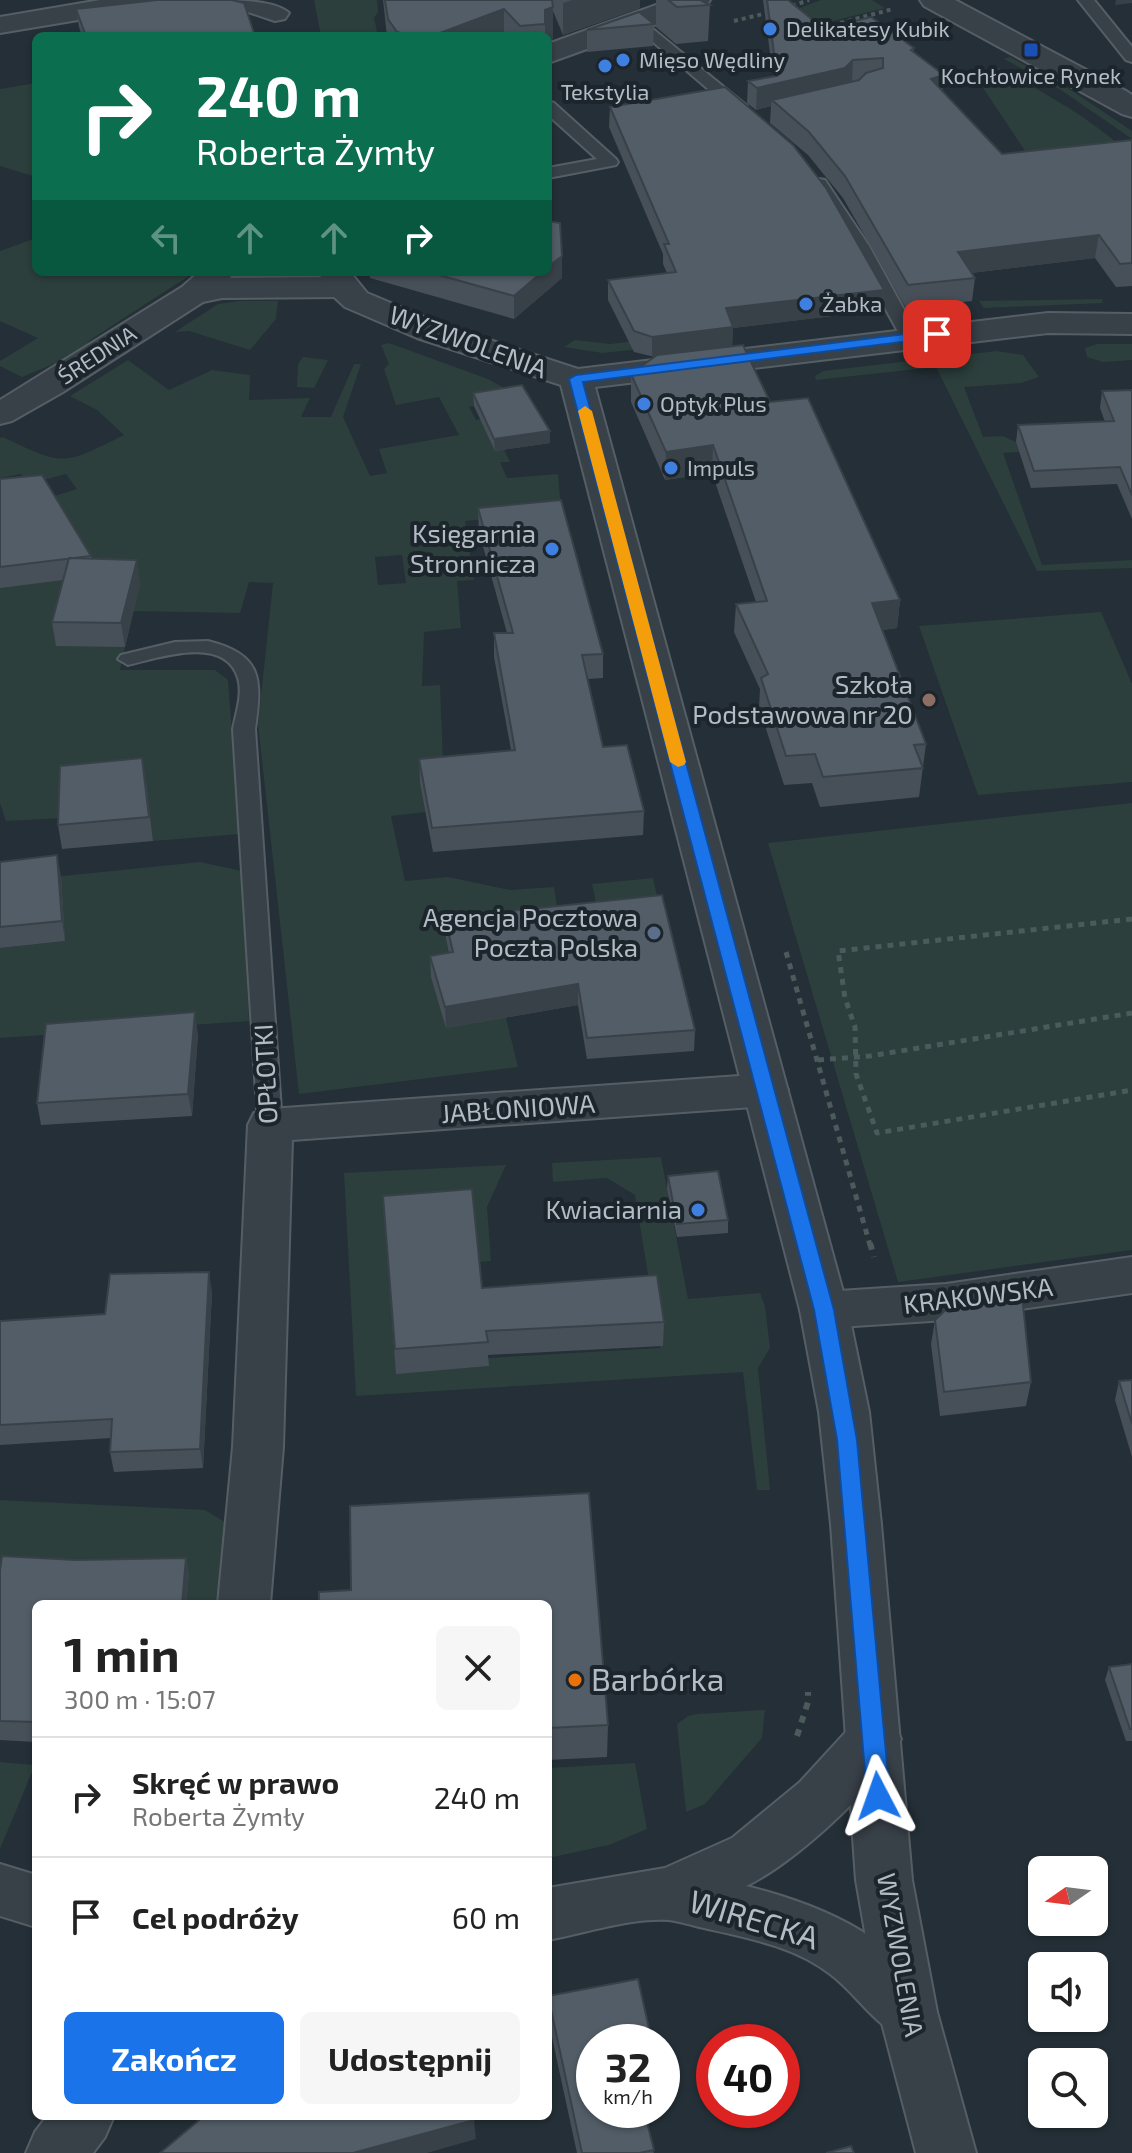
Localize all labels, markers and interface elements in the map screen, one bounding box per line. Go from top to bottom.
place label: Delikatesy Kubik [786,15,950,41]
marker: Delikatesy Kubik [761,20,779,38]
marker: Kochłowice Rynek [1022,41,1040,59]
place label: Mięso Wędliny [639,46,786,72]
marker: Mięso Wędliny [614,51,632,69]
marker: Tekstylia [596,57,614,75]
text: 240 m [196,61,361,128]
place label: Kochłowice Rynek [941,62,1121,88]
icon: right [64,64,168,168]
place label: Tekstylia [561,78,649,104]
text: Roberta Żymły [196,129,435,172]
icon: left [144,216,188,260]
icon: ahead [228,216,272,260]
icon: ahead [312,216,356,260]
icon: right [396,216,440,260]
place label: Żabka [822,290,882,316]
marker: Żabka [797,295,815,313]
street label: WYZWOLENIA [385,298,552,383]
pin [903,300,971,368]
icon: arrive [915,312,959,356]
street label: ŚREDNIA [53,319,141,389]
place label: Optyk Plus [660,390,767,416]
marker: Optyk Plus [635,395,653,413]
place label: Impuls [687,454,755,480]
marker: Impuls [662,459,680,477]
place label: Księgarnia Stronnicza [410,517,536,578]
marker: Księgarnia Stronnicza [543,540,561,558]
place label: Szkoła Podstawowa nr 20 [692,668,913,729]
marker: Szkoła Podstawowa nr 20 [920,691,938,709]
place label: Agencja Pocztowa Poczta Polska [423,901,638,962]
marker: Agencja Pocztowa Poczta Polska [645,924,663,942]
street label: OPŁOTKI [246,1023,283,1125]
street label: JABŁONIOWA [440,1087,596,1128]
place label: Kwiaciarnia [545,1193,682,1224]
marker: Kwiaciarnia [689,1201,707,1219]
street label: KRAKOWSKA [901,1270,1054,1319]
text: 1 min [64,1624,180,1682]
button: close [436,1626,520,1710]
place label: Barbórka [591,1659,724,1697]
marker: Barbórka [566,1671,584,1689]
text: 300 m · 15:07 [64,1683,216,1714]
position arrow [836,1754,920,1838]
text: Skręć w prawo [132,1764,339,1800]
icon: right [64,1775,108,1819]
text: 240 m [434,1779,520,1815]
text: Roberta Żymły [132,1800,305,1831]
north arrow [1028,1856,1108,1936]
map controls [1028,1856,1108,2128]
street label: WYZWOLENIA [872,1871,931,2039]
street label: WIRECKA [685,1880,824,1956]
icon: arrive [64,1895,108,1939]
text: Cel podróży [132,1899,299,1935]
text: 60 m [452,1899,520,1935]
button: sound [1028,1952,1108,2032]
button: Zakończ [64,2012,284,2104]
button: Udostępnij [300,2012,520,2104]
speed limit sign: 40 [696,2024,800,2128]
text: 32 [605,2042,651,2090]
button: search [1028,2048,1108,2128]
text: km/h [603,2084,653,2108]

